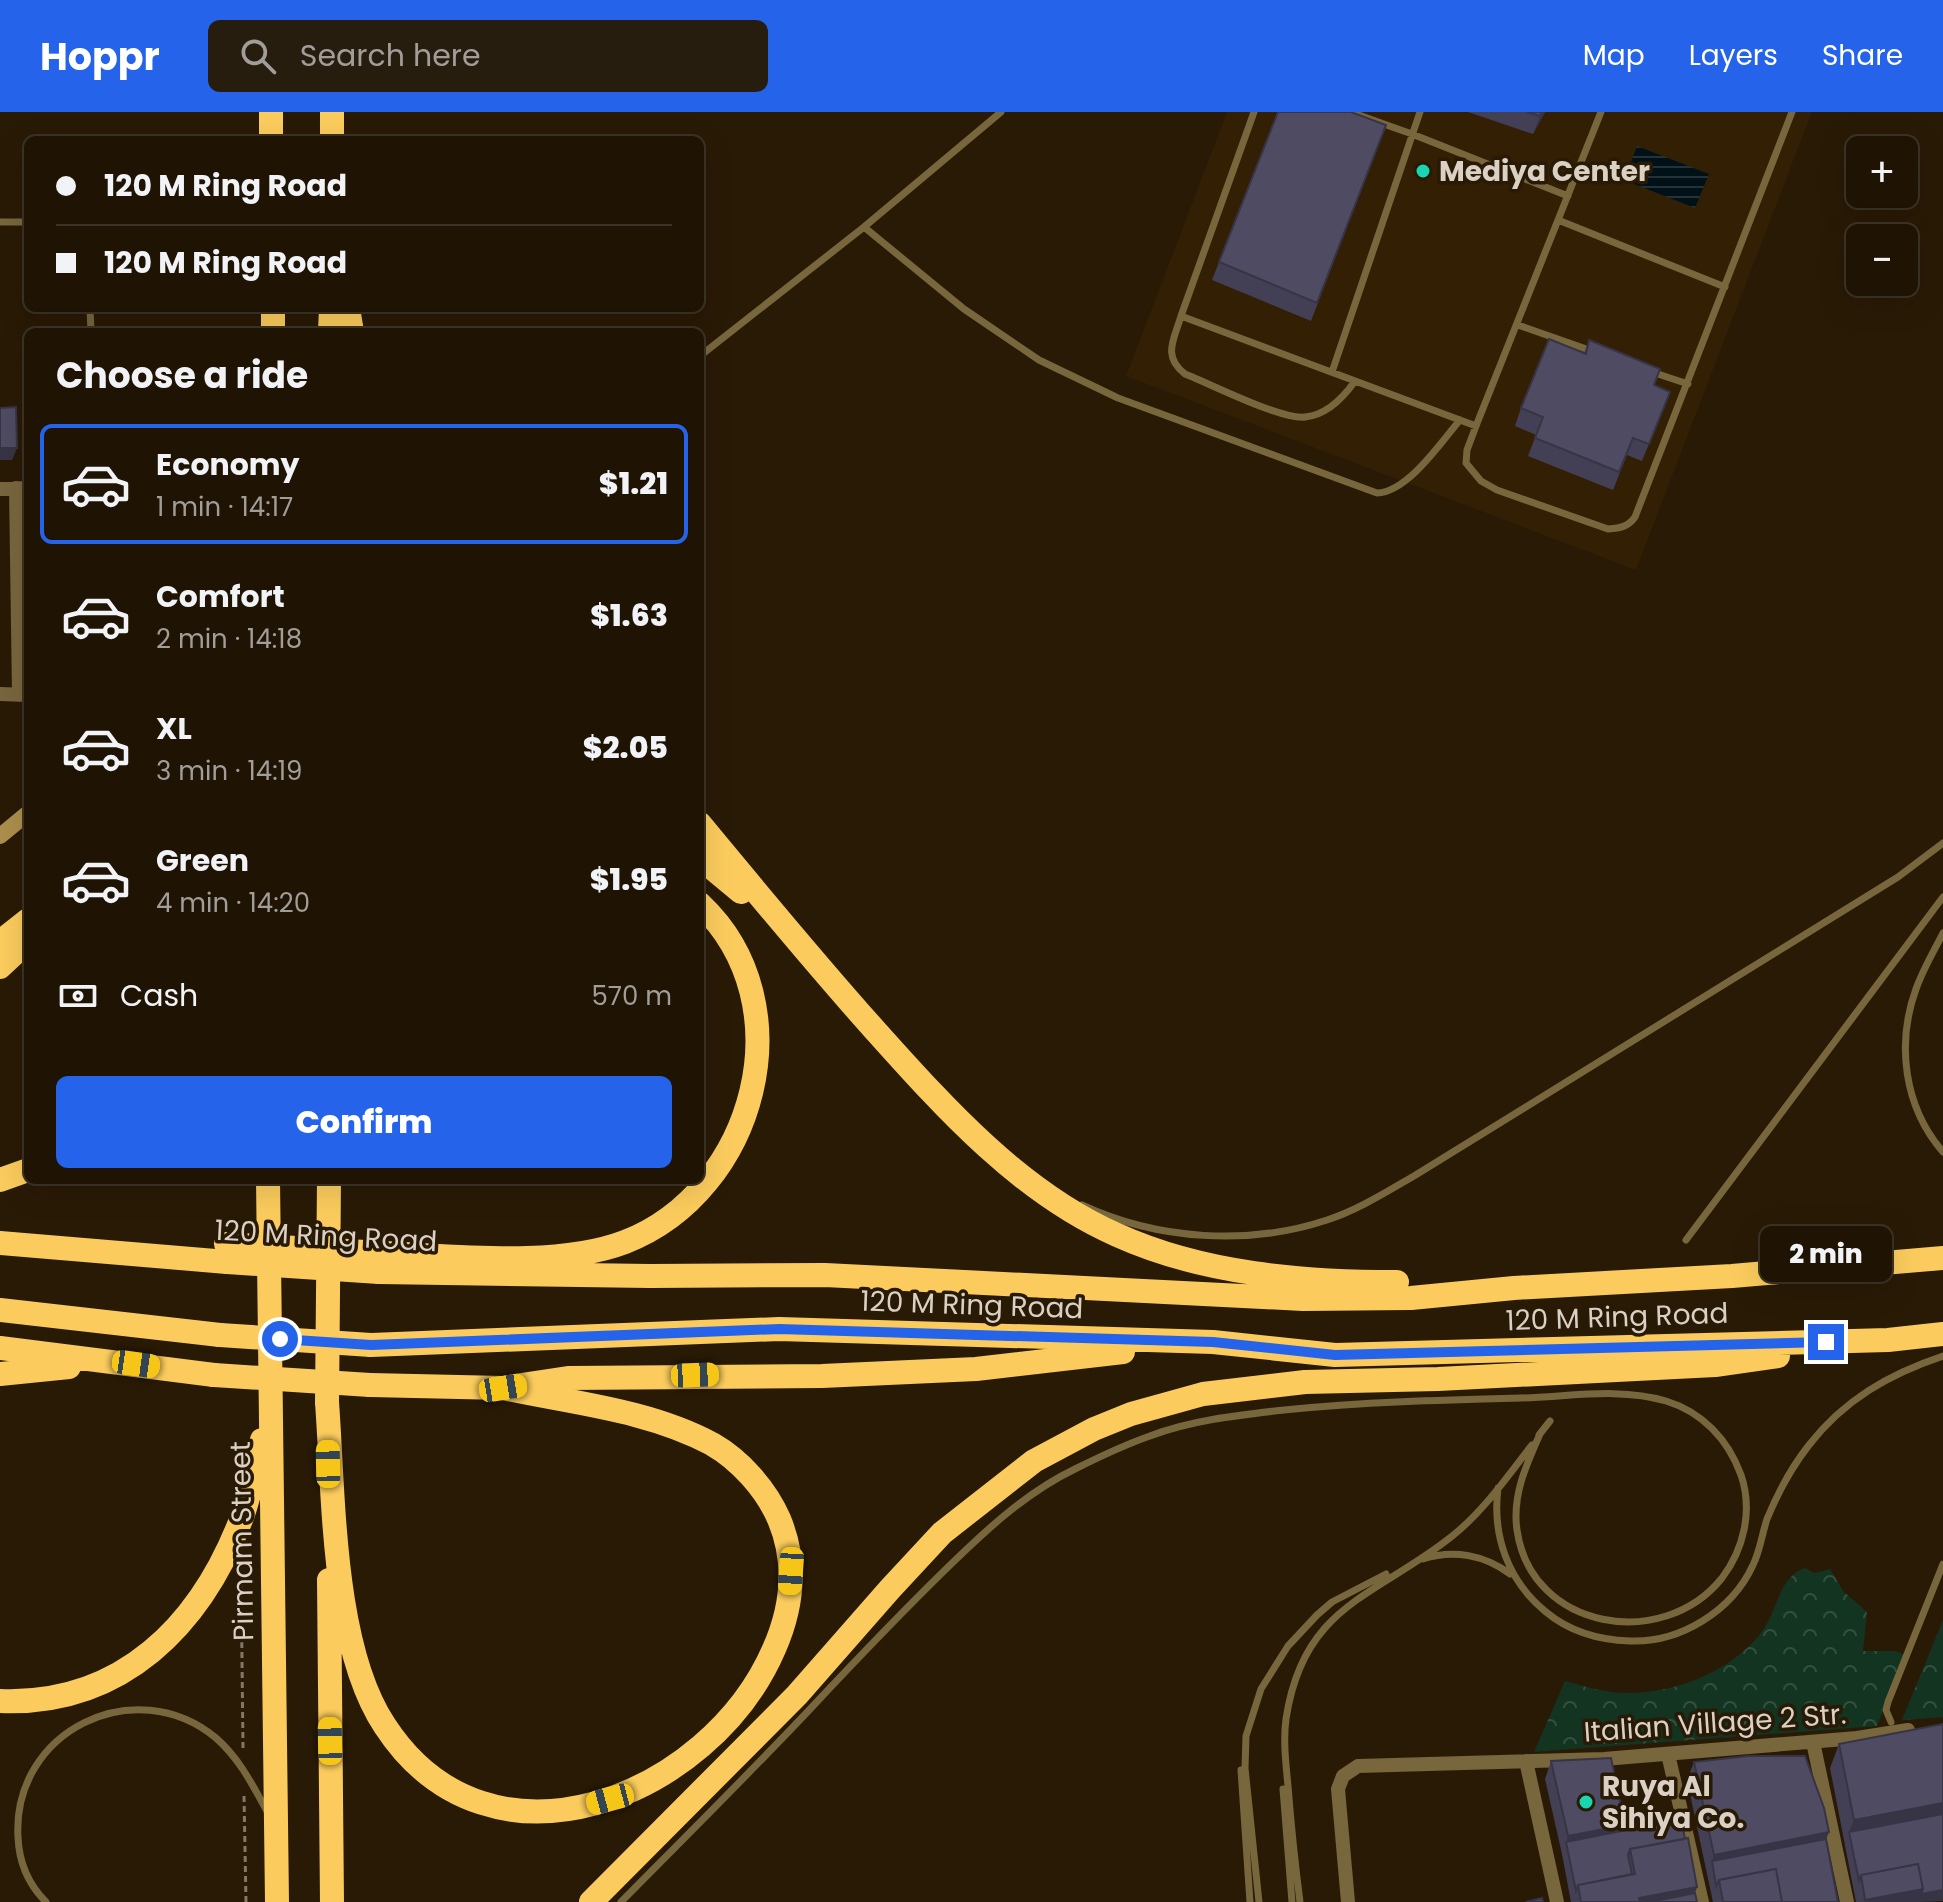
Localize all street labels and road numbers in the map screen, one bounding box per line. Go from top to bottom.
street label: 120 M Ring Road [214,1211,438,1261]
street label: 120 M Ring Road [860,1282,1084,1328]
street label: 120 M Ring Road [1505,1294,1729,1340]
street label: Pirmam Street [221,1441,263,1641]
street label: Italian Village 2 Str. [1582,1694,1848,1752]

